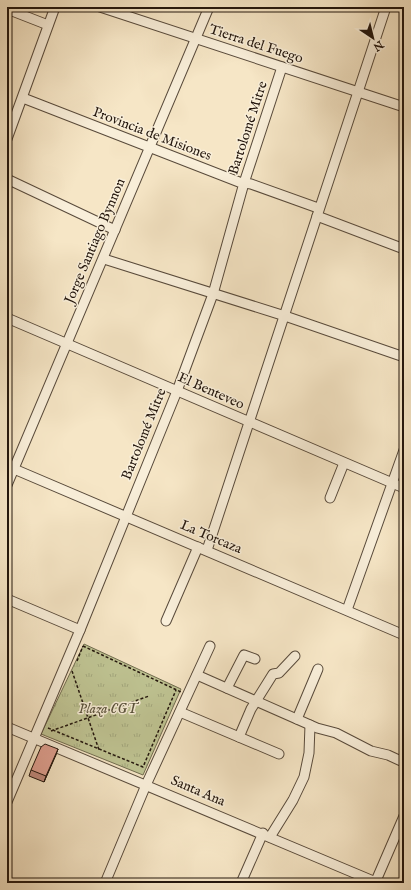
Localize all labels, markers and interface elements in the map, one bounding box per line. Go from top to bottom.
north arrow [353,18,393,58]
street label: Tierra del Fuego [207,20,306,68]
text: N [370,36,387,54]
street label: Bartolomé Mitre [224,78,272,177]
street label: Provincia de Misiones [90,103,214,165]
street label: Jorge Santiago Bynnon [60,175,130,308]
street label: El Benteveo [175,368,248,414]
street label: Bartolomé Mitre [117,385,171,483]
street label: La Torcaza [177,516,245,558]
park label: Plaza CGT [78,700,140,718]
street label: Santa Ana [168,771,229,811]

